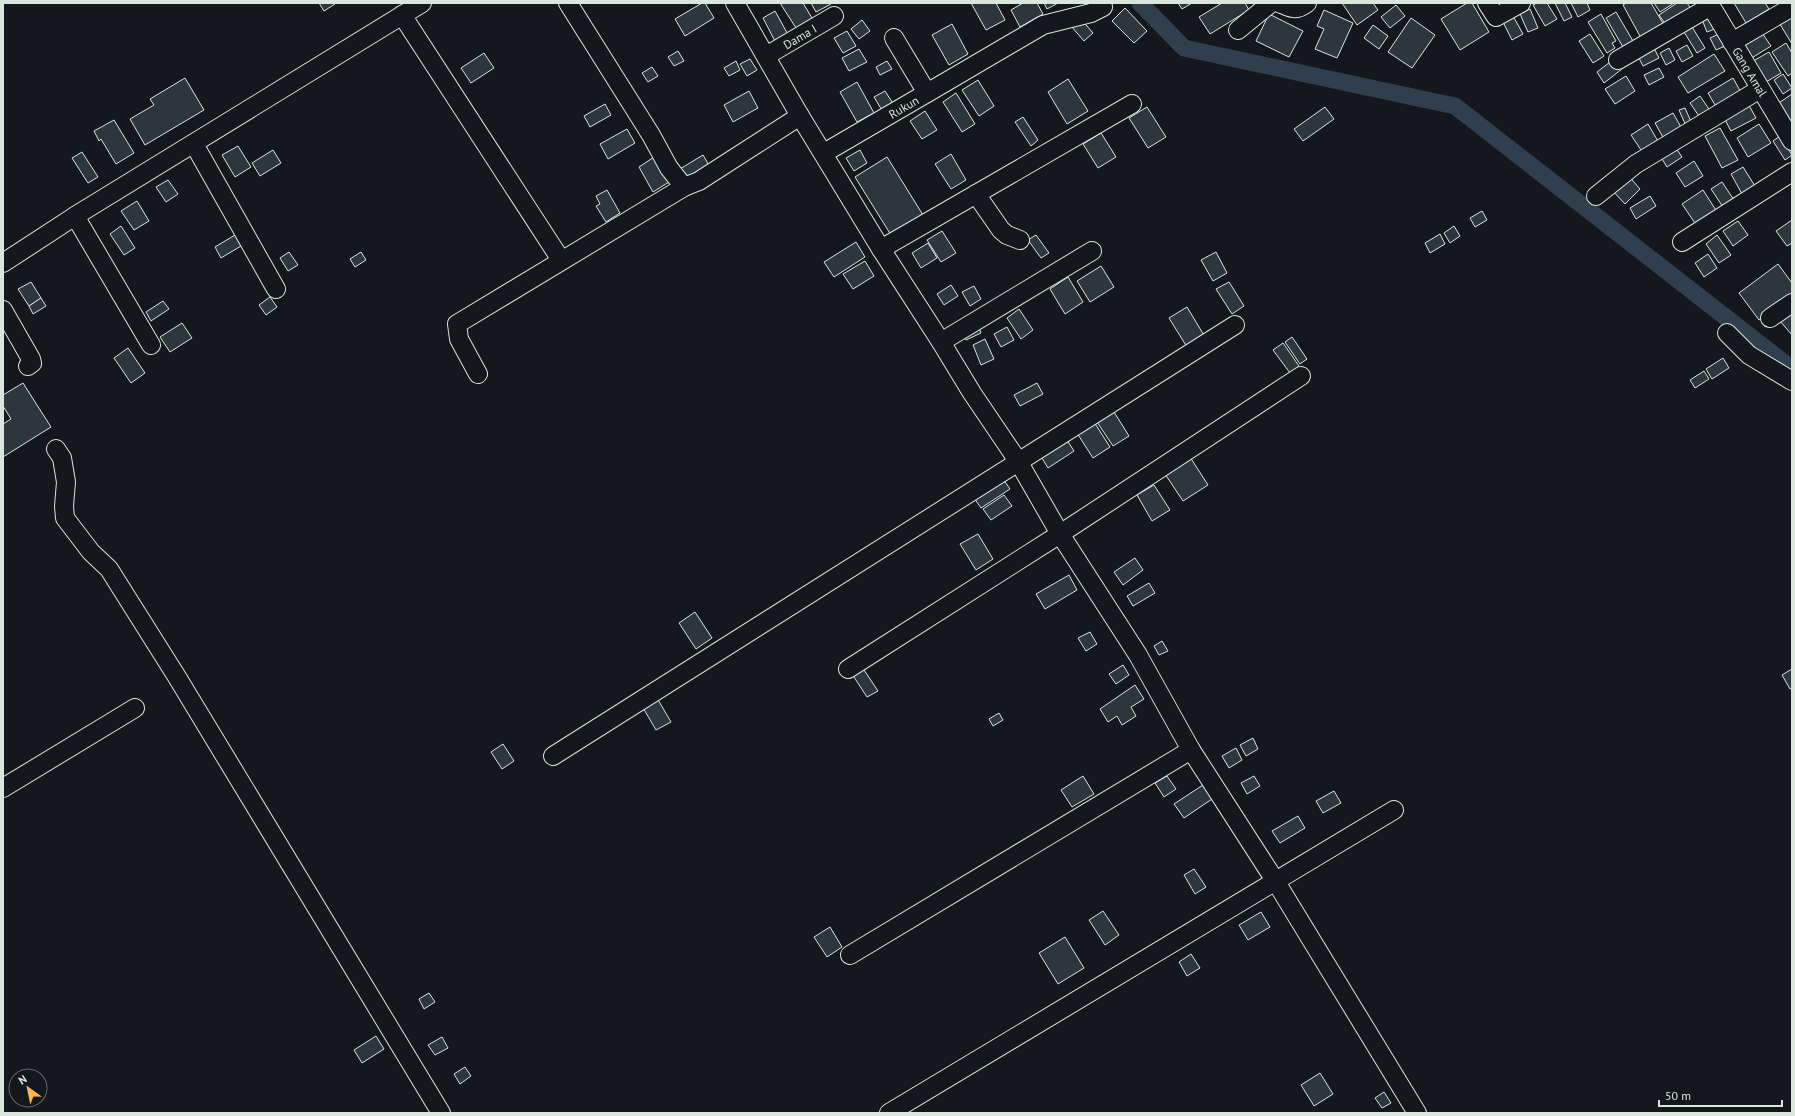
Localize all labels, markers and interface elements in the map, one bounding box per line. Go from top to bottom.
street label: Dama I [780,21,819,52]
street label: Gang Amal [1730,44,1771,100]
street label: Rukun [886,92,921,121]
north arrow [8,1068,48,1108]
text: N [16,1072,29,1087]
scale bar [1659,1082,1782,1108]
text: 50 m [1665,1088,1691,1103]

